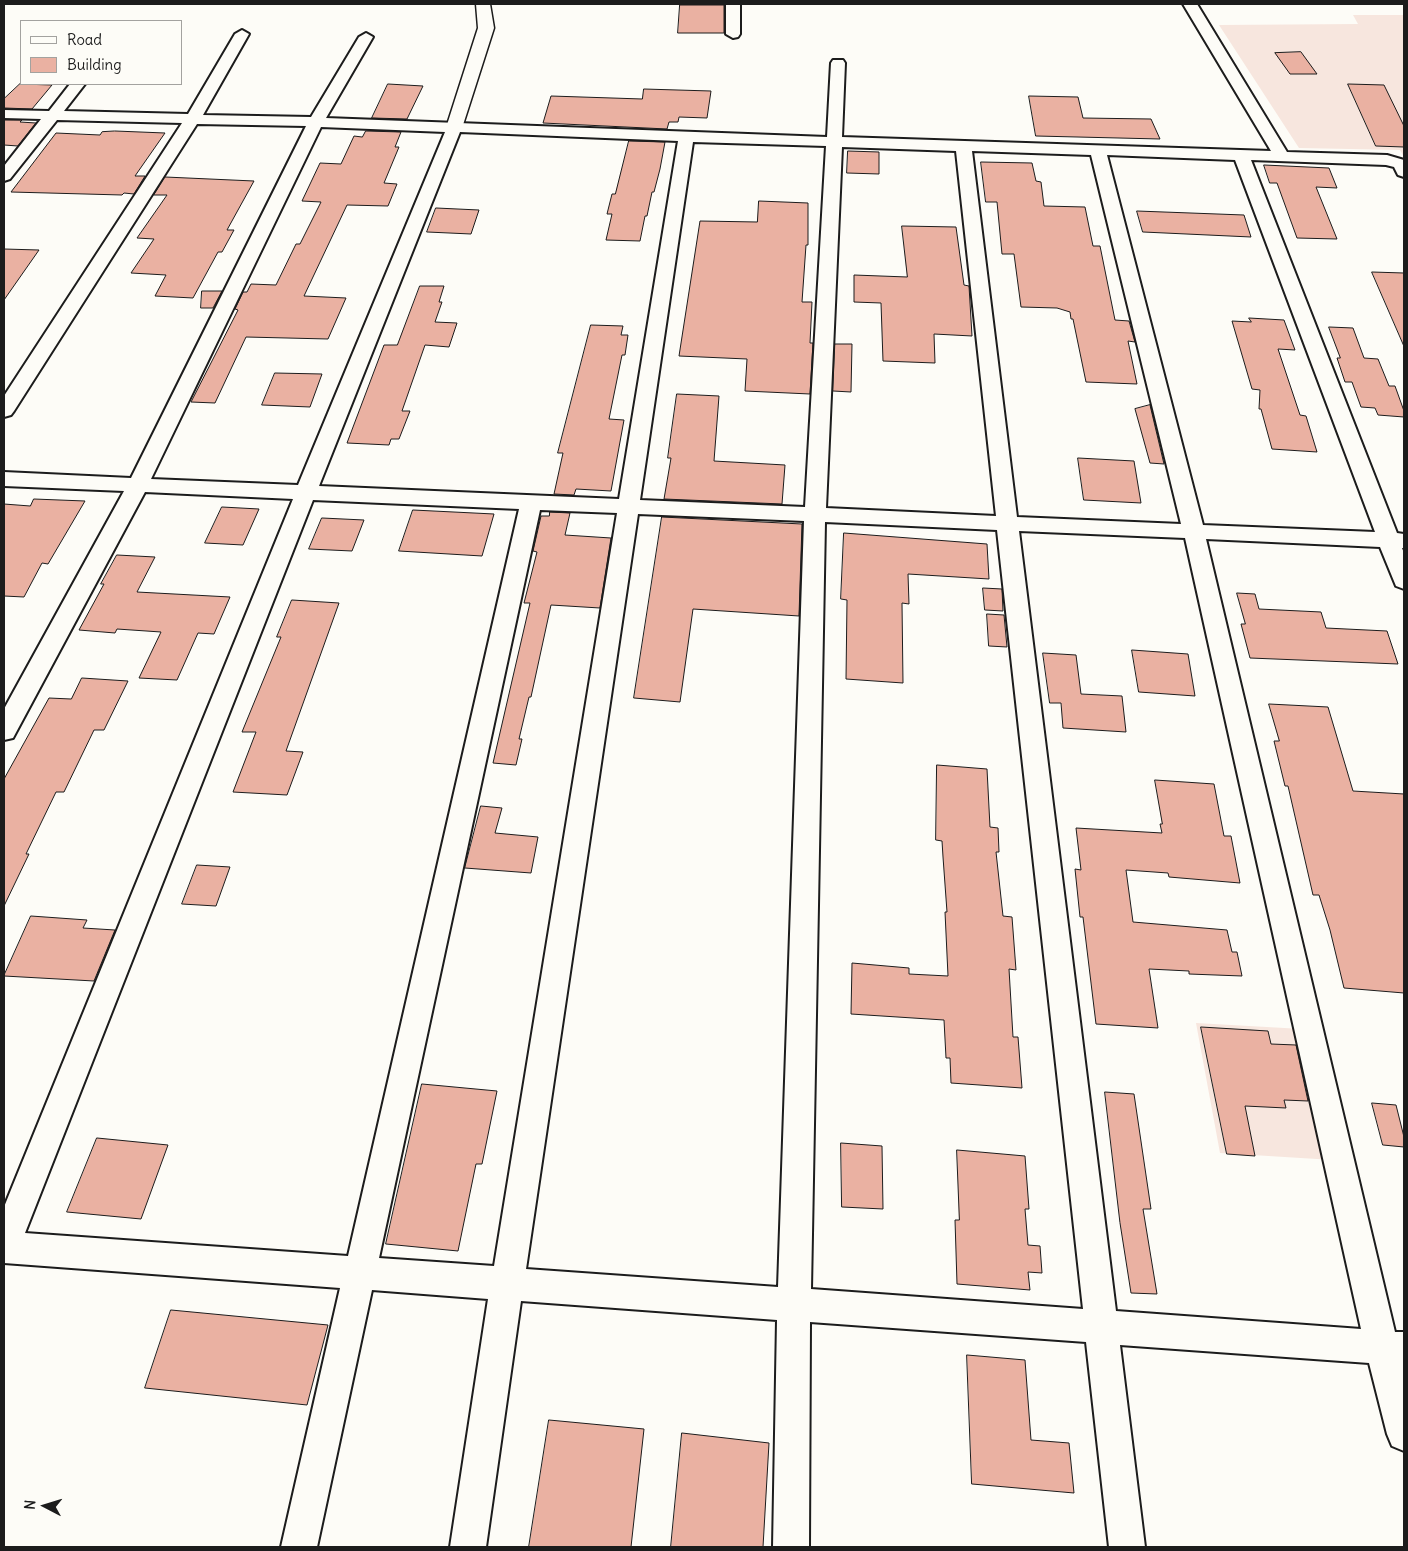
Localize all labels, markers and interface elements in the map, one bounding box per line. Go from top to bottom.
legend [20,20,182,85]
text: Road [67,30,102,49]
text: Building [67,55,122,74]
north arrow [20,1481,70,1531]
text: N [21,1499,39,1510]

